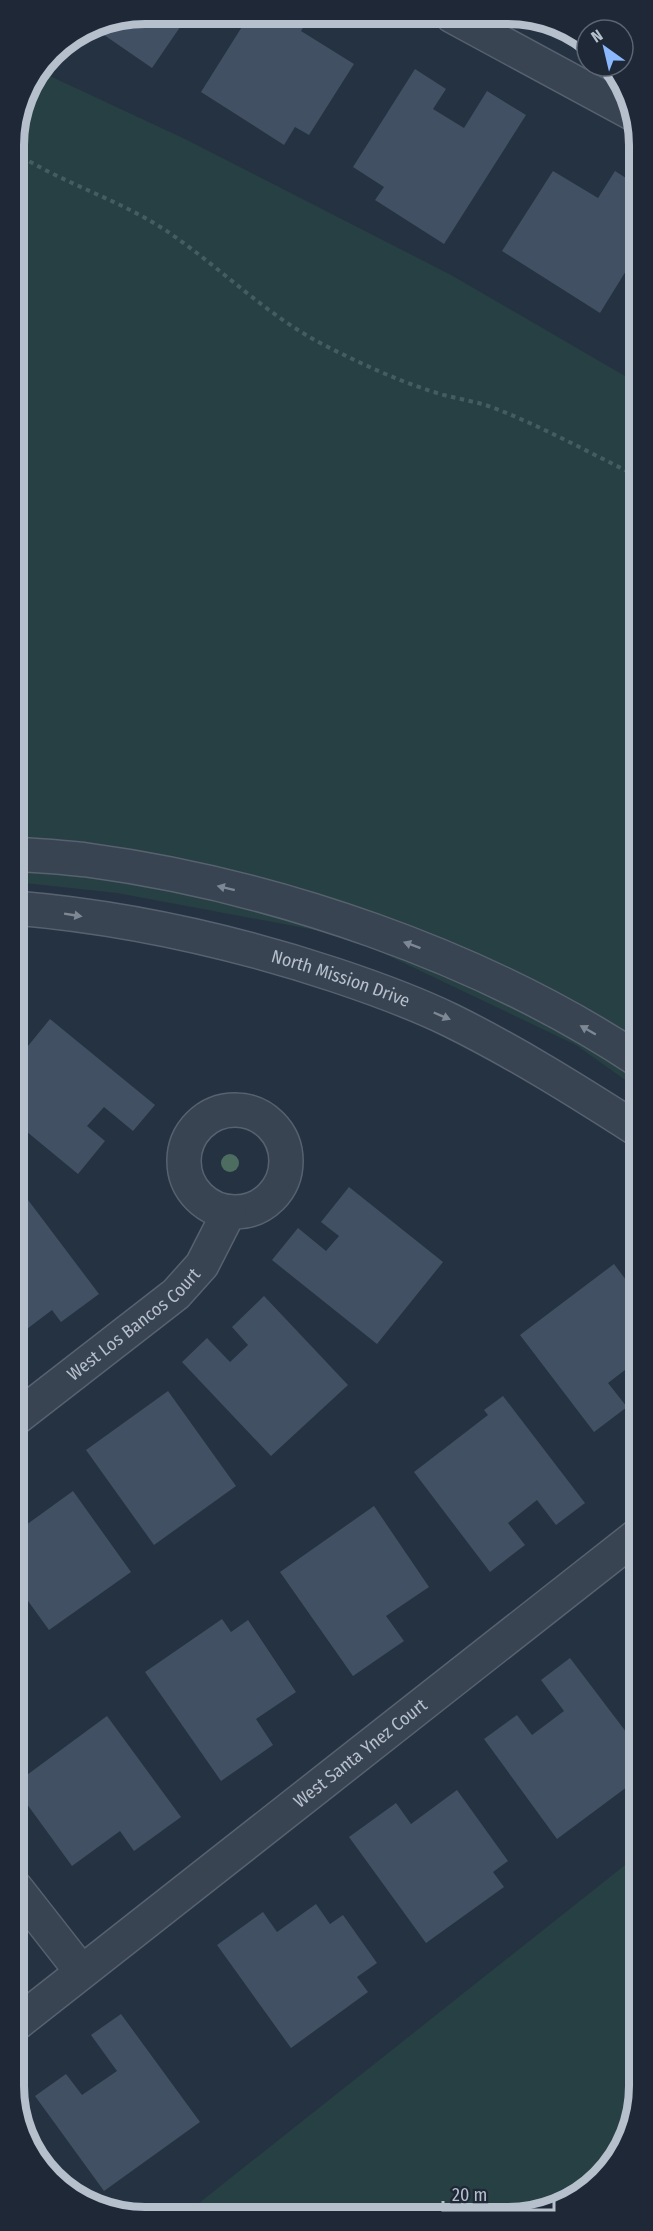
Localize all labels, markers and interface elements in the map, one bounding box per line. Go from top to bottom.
north arrow [575,18,635,78]
text: N [588,25,606,47]
one-way arrow [217,882,235,892]
one-way arrow [63,910,82,919]
one-way arrow [403,940,421,950]
street label: North Mission Drive [269,945,413,1012]
one-way arrow [433,1012,450,1021]
one-way arrow [580,1024,596,1035]
street label: West Los Bancos Court [63,1263,205,1385]
street label: West Santa Ynez Court [289,1694,432,1812]
scale bar [443,2174,554,2212]
text: 20 m [452,2184,487,2206]

